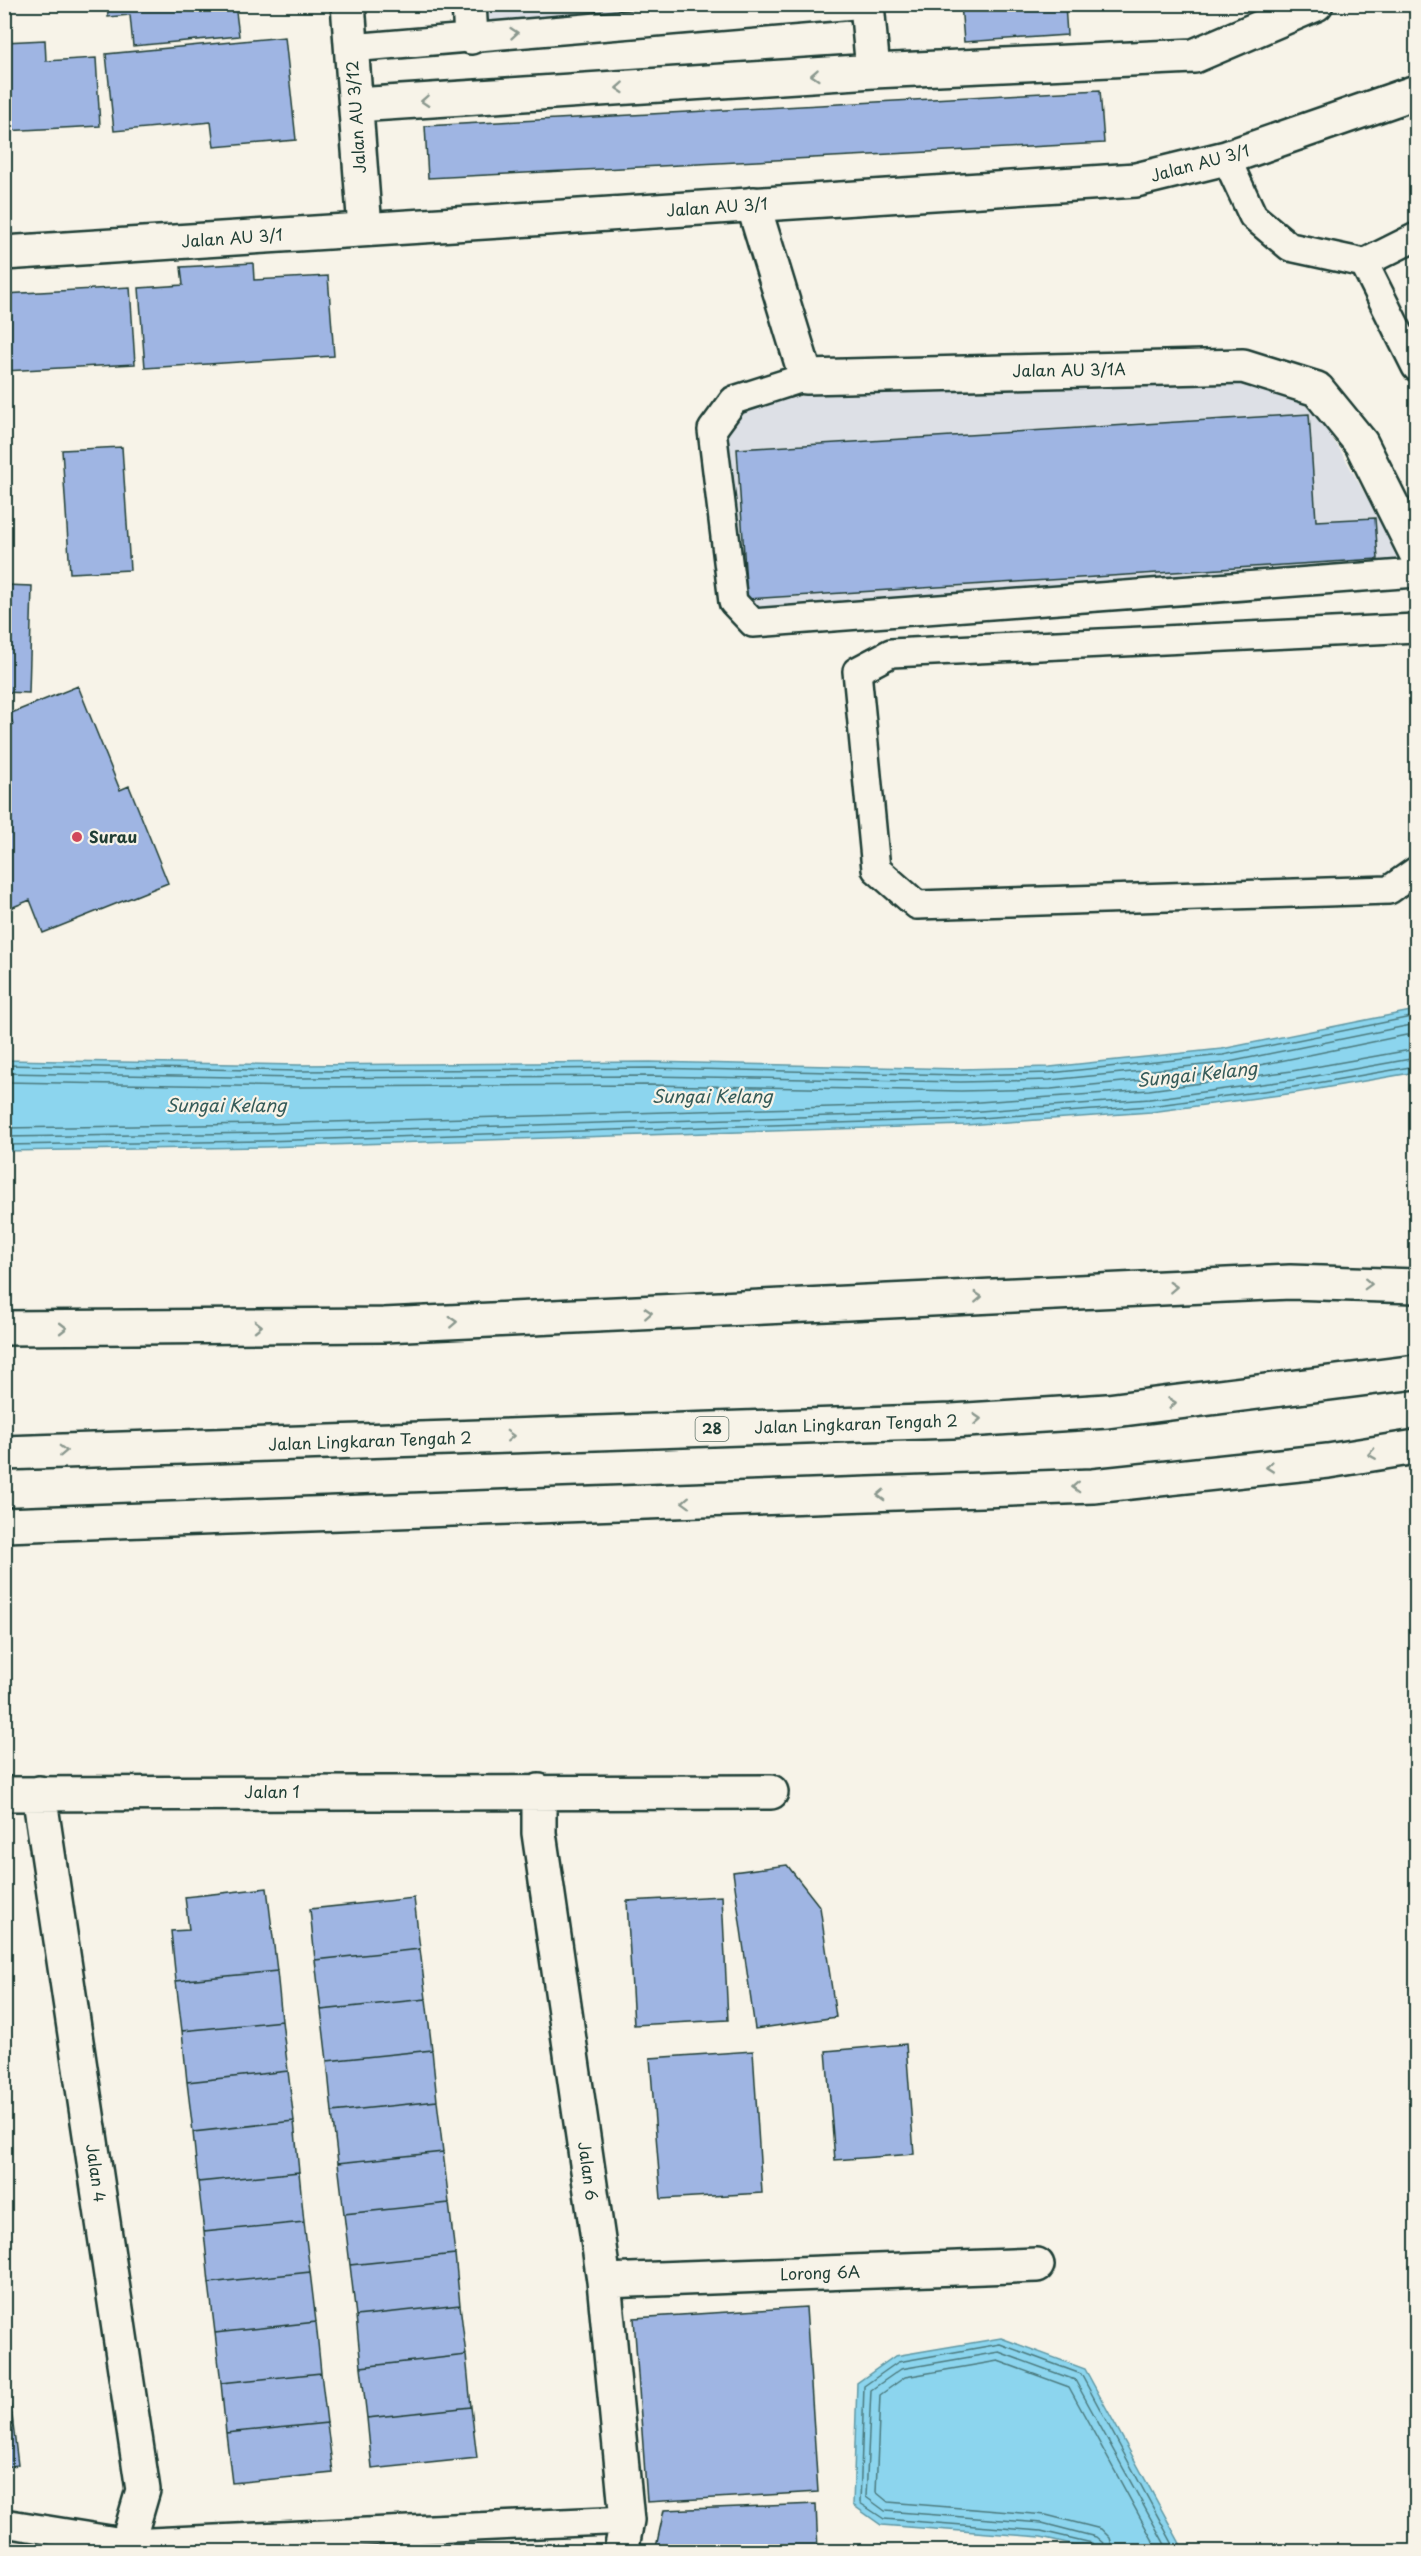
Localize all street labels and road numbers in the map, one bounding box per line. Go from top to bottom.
street label: Jalan AU 3/12 [339,60,371,174]
street label: Jalan AU 3/1 [1147,137,1252,187]
street label: Jalan AU 3/1 [665,190,769,222]
street label: Jalan AU 3/1 [180,221,284,253]
street label: Jalan AU 3/1A [1012,356,1126,382]
street label: Jalan Lingkaran Tengah 2 [754,1407,958,1439]
road number: 28 [696,1417,728,1441]
street label: Jalan Lingkaran Tengah 2 [268,1424,472,1456]
street label: Jalan 1 [244,1779,300,1803]
street label: Jalan 6 [573,2140,605,2202]
street label: Jalan 4 [81,2142,113,2204]
street label: Lorong 6A [780,2259,860,2285]

